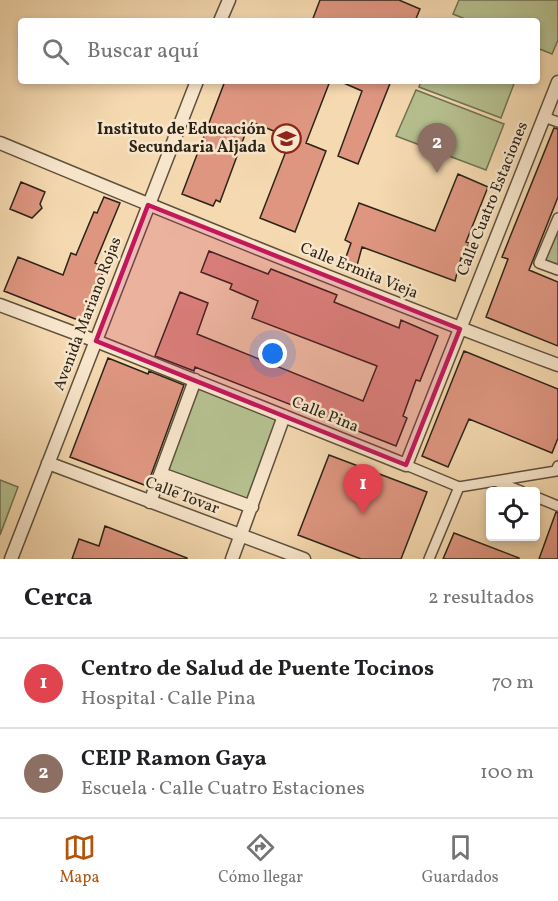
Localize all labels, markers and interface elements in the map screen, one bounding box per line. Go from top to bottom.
search box [18,18,540,84]
icon: search [39,35,72,68]
text: Buscar aquí [87,36,199,67]
street label: Calle Cuatro Estaciones [452,118,534,279]
place label: Instituto de Educación Secundaria Aljada [97,119,266,159]
school or university icon: Instituto de Educación Secundaria Aljada [271,123,303,155]
pin: 2 [418,124,456,173]
street label: Avenida Mariano Rojas [49,234,127,394]
street label: Calle Ermita Vieja [297,237,421,305]
your location [258,339,287,368]
street label: Calle Pina [288,392,362,438]
pin: 1 [344,464,382,514]
street label: Calle Tovar [142,472,223,520]
map controls [486,487,540,541]
button: locate [486,487,540,541]
text: Cerca [24,580,93,616]
text: 2 resultados [428,584,534,612]
text: Centro de Salud de Puente Tocinos [81,654,434,685]
text: 1 [39,669,48,697]
text: 70 m [491,669,534,697]
text: Hospital · Calle Pina [81,685,256,713]
text: CEIP Ramon Gaya [81,744,267,775]
text: 2 [38,759,49,787]
text: 100 m [480,759,534,787]
text: Escuela · Calle Cuatro Estaciones [81,775,365,803]
tab: Mapa [59,831,99,889]
tab: Cómo llegar [218,831,303,889]
tab: Guardados [422,831,499,889]

